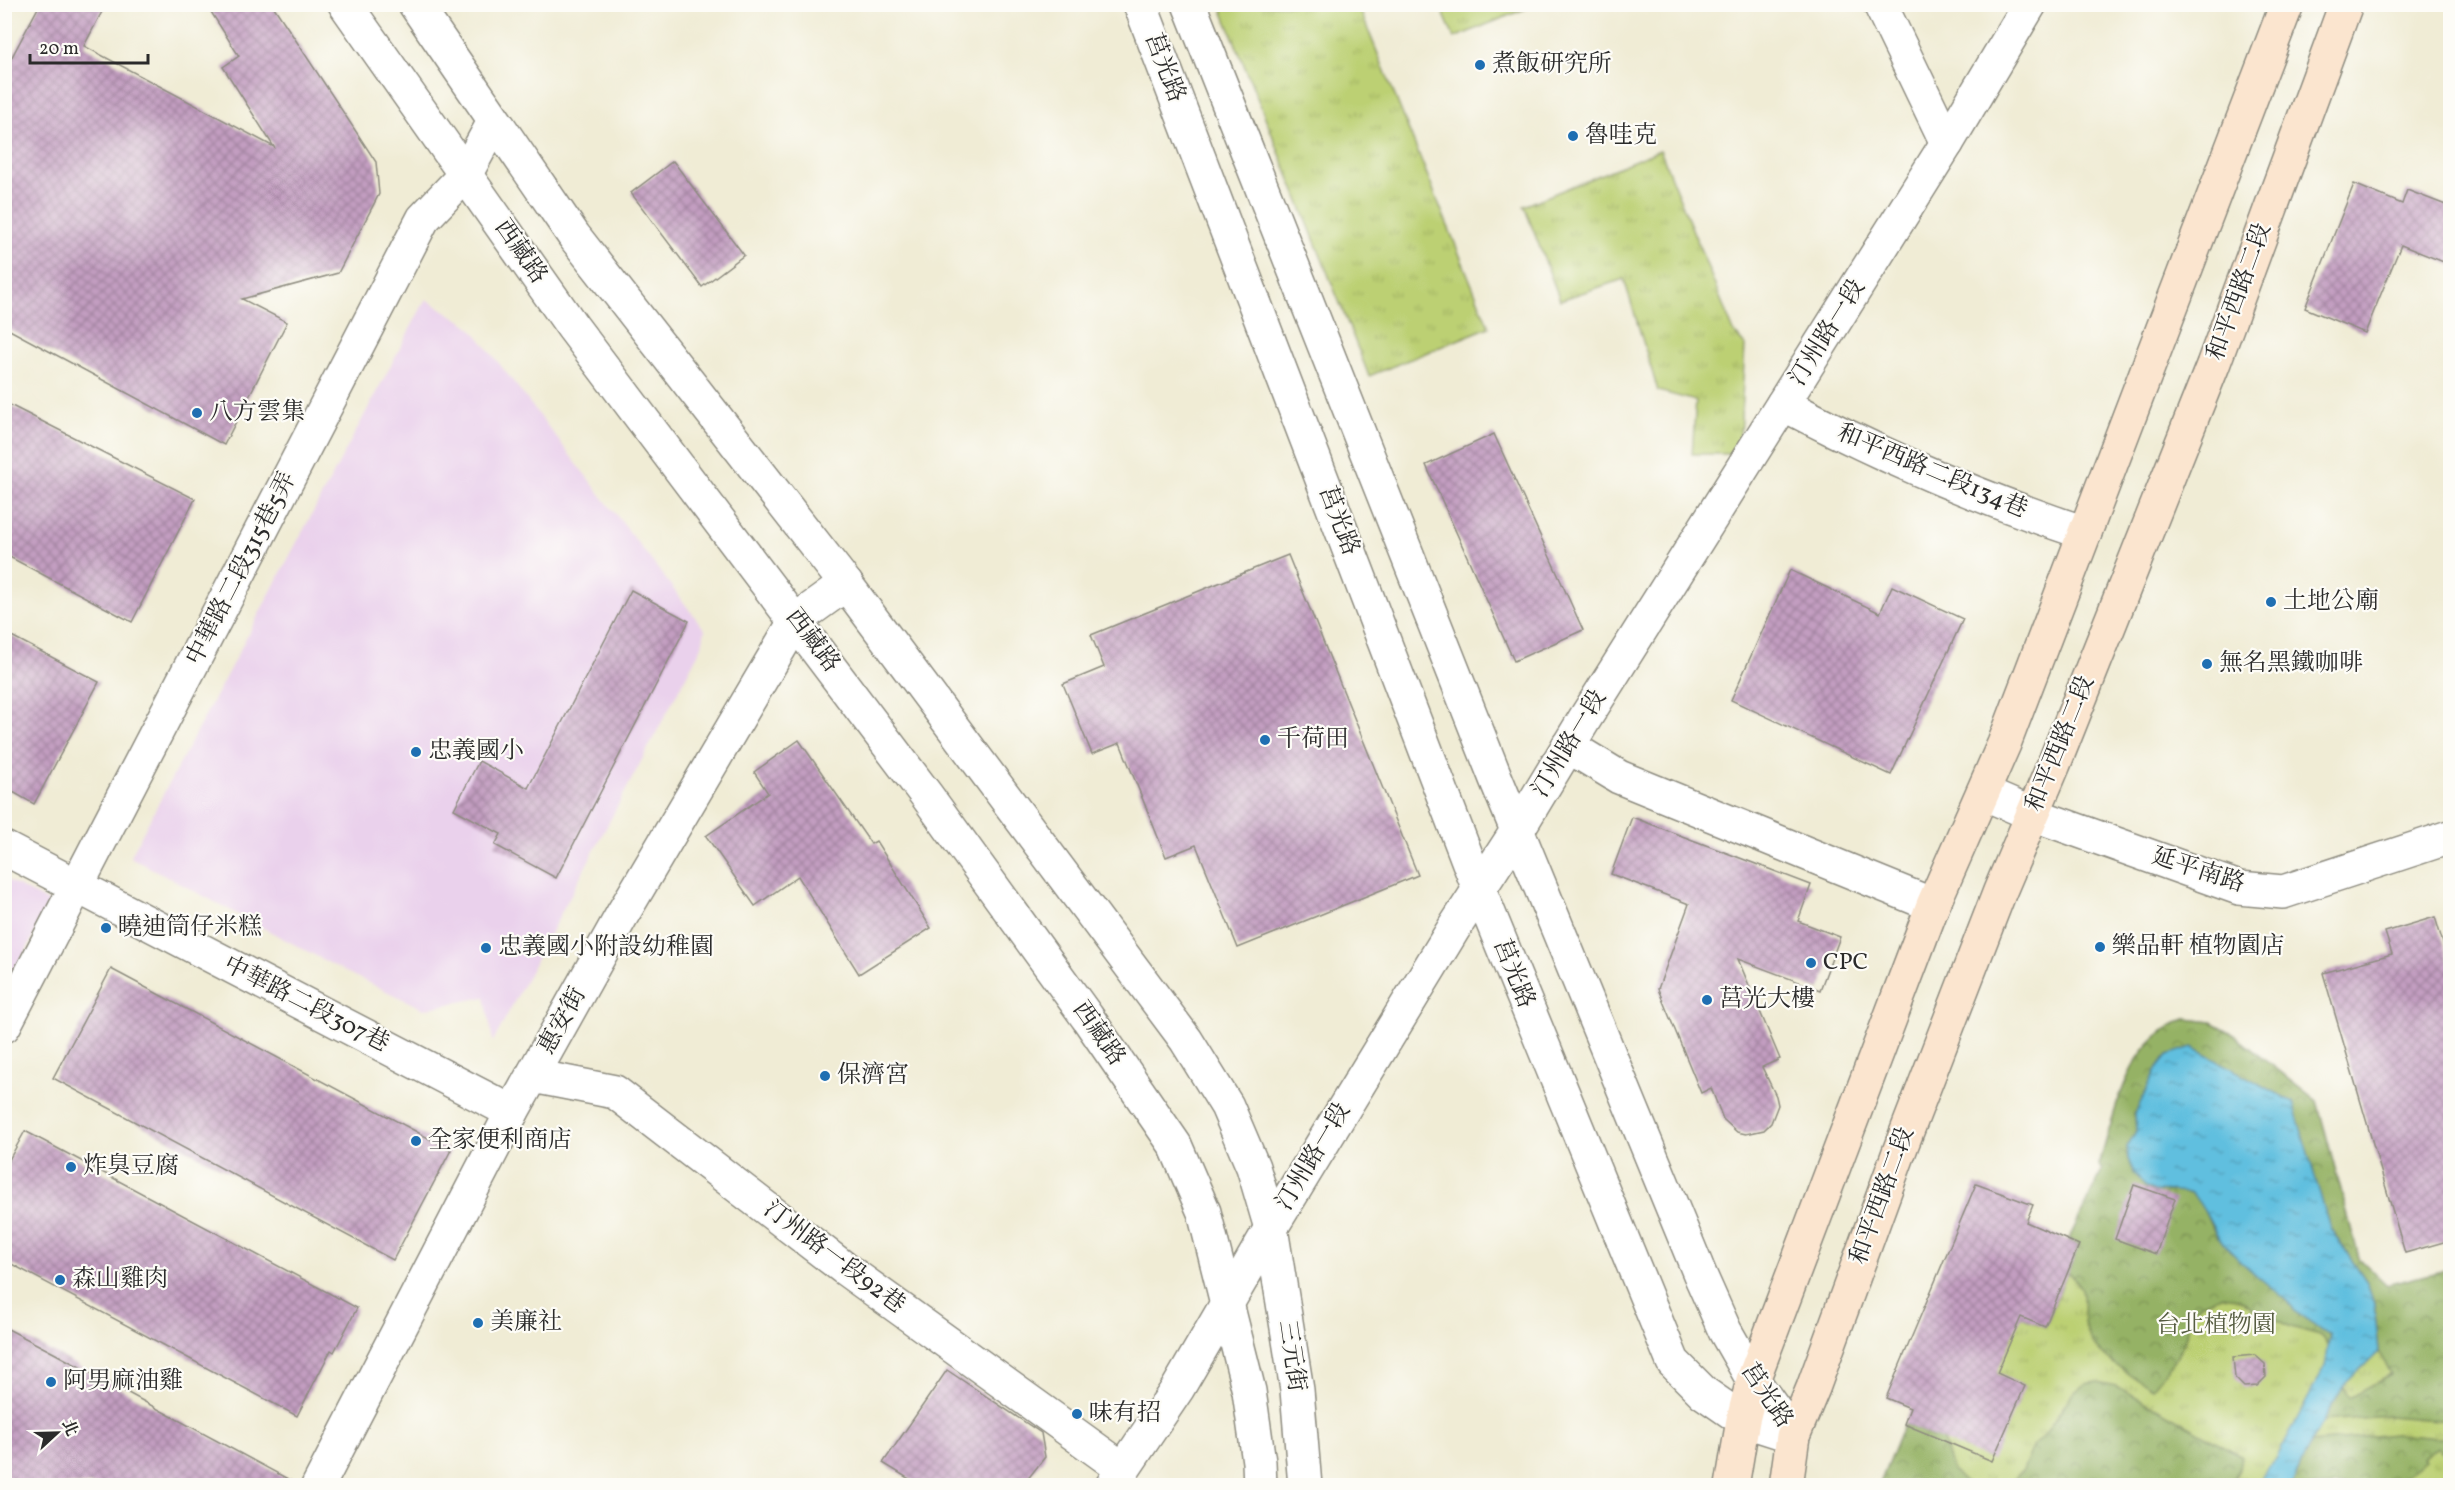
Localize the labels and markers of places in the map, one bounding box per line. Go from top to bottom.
place label: 煮飯研究所 [1492,48,1612,82]
marker: 煮飯研究所 [1473,58,1487,72]
place label: 魯哇克 [1585,119,1657,153]
marker: 魯哇克 [1566,129,1580,143]
place label: 八方雲集 [209,396,305,430]
marker: 八方雲集 [190,406,204,420]
place label: 土地公廟 [2283,585,2379,619]
marker: 土地公廟 [2264,595,2278,609]
place label: 無名黑鐵咖啡 [2219,647,2363,681]
marker: 無名黑鐵咖啡 [2200,657,2214,671]
place label: 千荷田 [1277,723,1349,757]
marker: 千荷田 [1258,733,1272,747]
place label: 忠義國小 [428,735,524,769]
marker: 忠義國小 [409,745,423,759]
place label: 曉迪筒仔米糕 [118,911,262,945]
marker: 曉迪筒仔米糕 [99,921,113,935]
place label: 樂品軒 植物園店 [2112,930,2285,964]
place label: 忠義國小附設幼稚園 [498,931,714,965]
marker: 樂品軒 植物園店 [2093,940,2107,954]
marker: 忠義國小附設幼稚園 [479,941,493,955]
place label: CPC [1823,946,1868,980]
marker: CPC [1804,956,1818,970]
place label: 莒光大樓 [1719,983,1815,1017]
marker: 莒光大樓 [1700,993,1714,1007]
place label: 保濟宮 [837,1059,909,1093]
marker: 保濟宮 [818,1069,832,1083]
place label: 全家便利商店 [428,1124,572,1158]
marker: 全家便利商店 [409,1134,423,1148]
place label: 炸臭豆腐 [83,1150,179,1184]
marker: 炸臭豆腐 [64,1160,78,1174]
place label: 森山雞肉 [72,1263,168,1297]
marker: 森山雞肉 [53,1273,67,1287]
place label: 美廉社 [490,1306,562,1340]
marker: 美廉社 [471,1316,485,1330]
place label: 阿男麻油雞 [63,1365,183,1399]
marker: 阿男麻油雞 [44,1375,58,1389]
place label: 味有招 [1089,1397,1161,1431]
marker: 味有招 [1070,1407,1084,1421]

